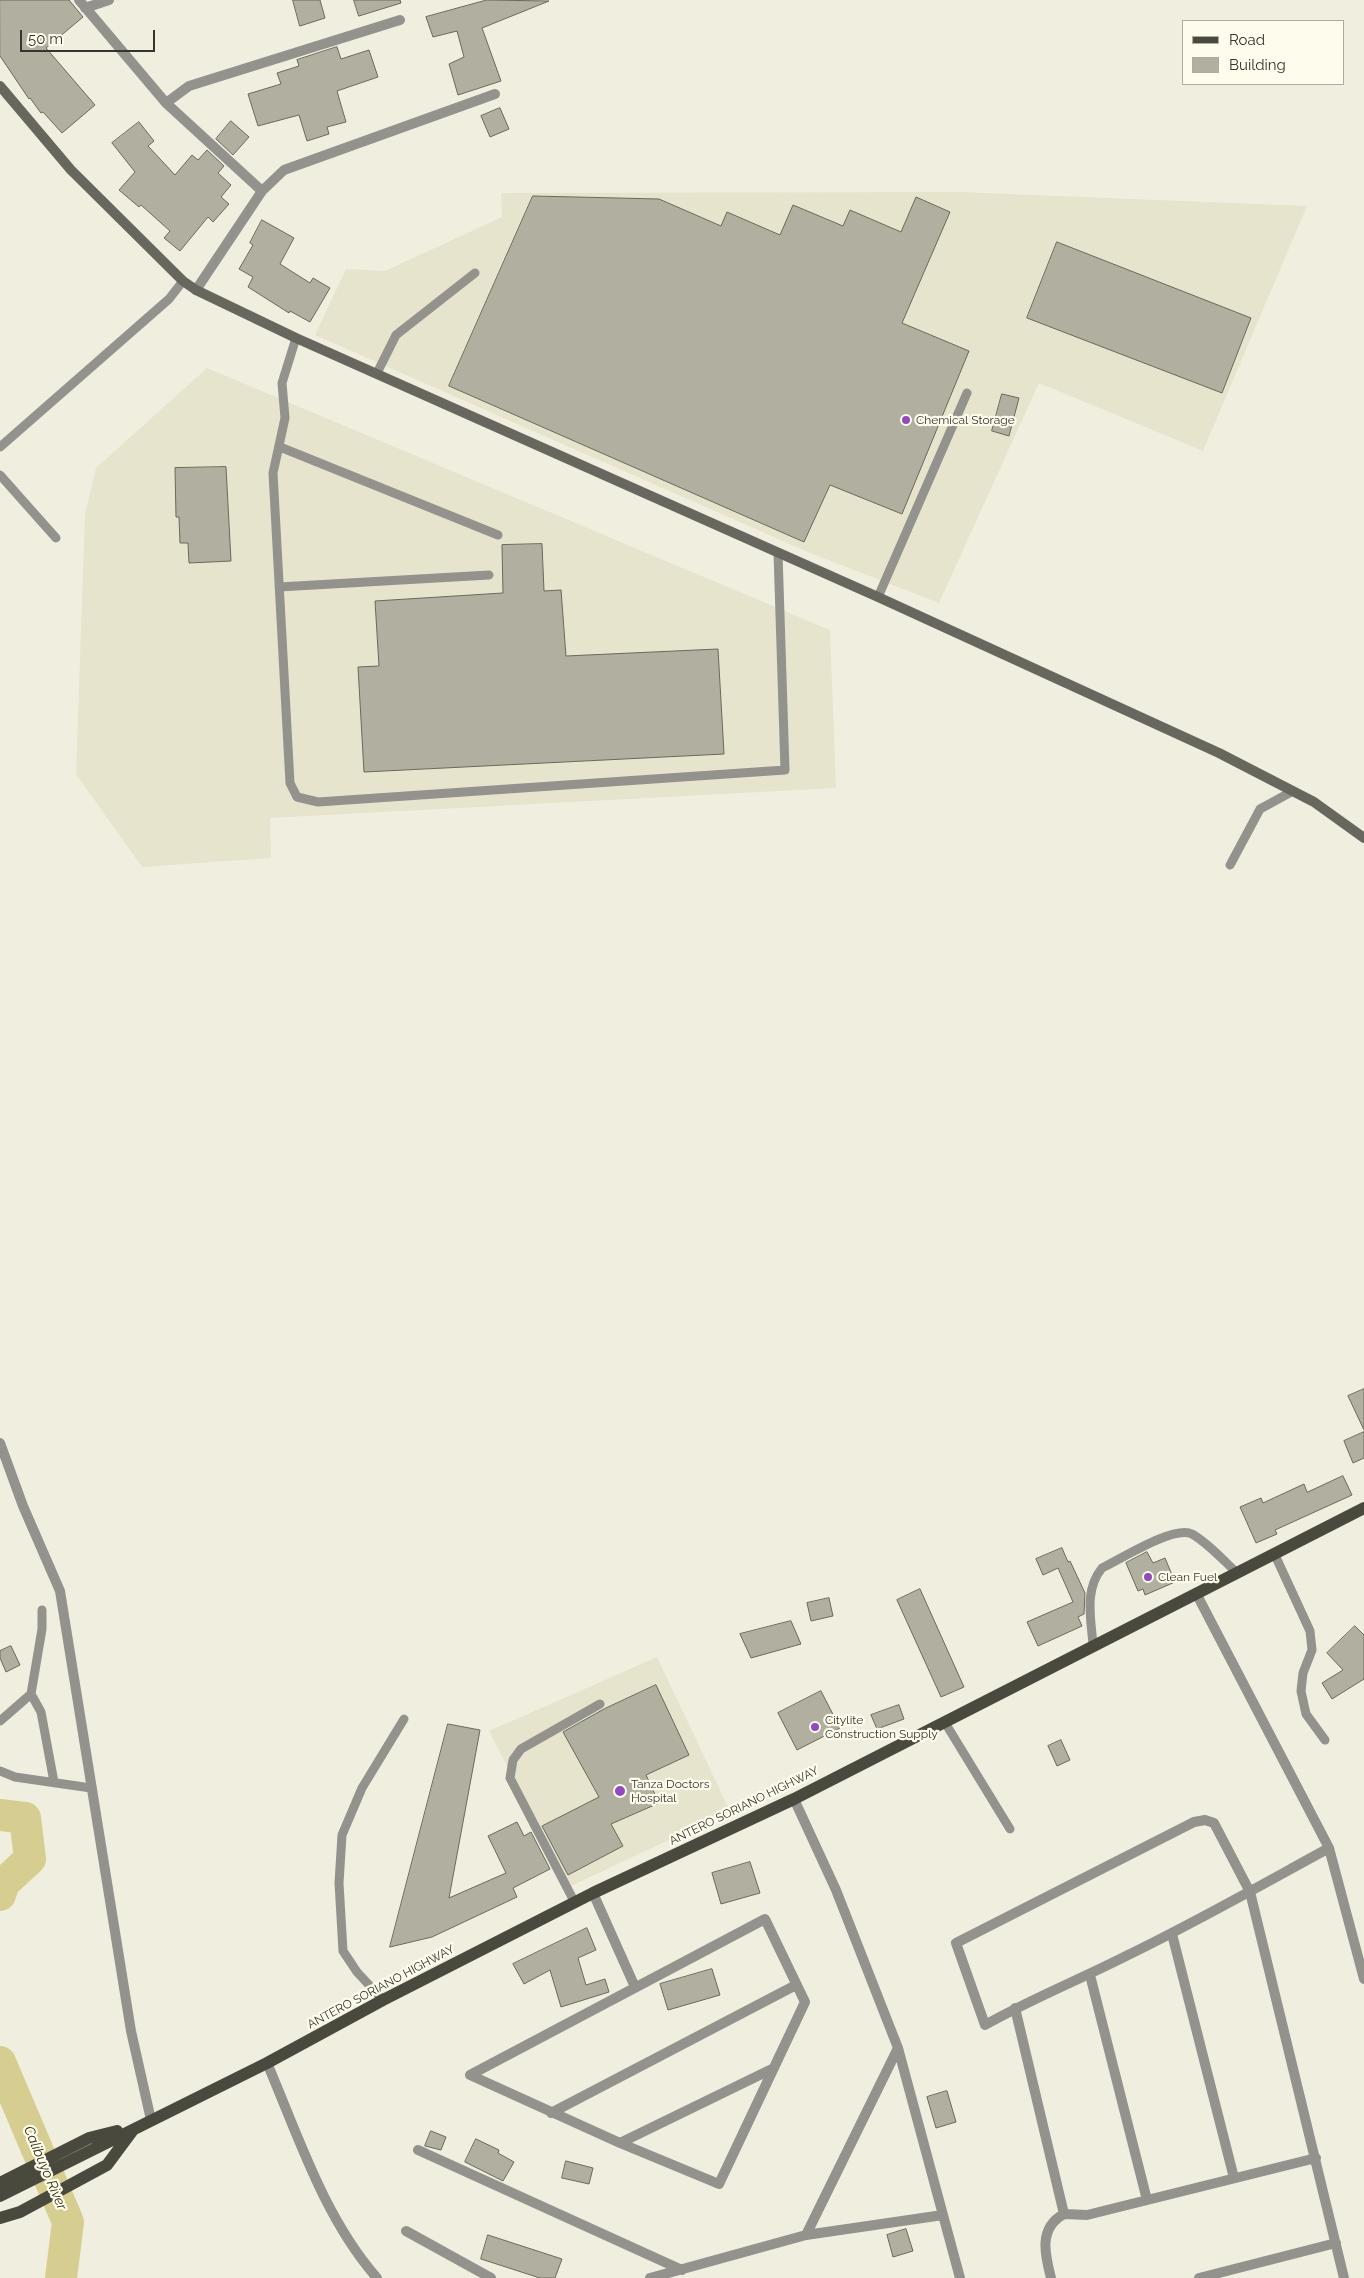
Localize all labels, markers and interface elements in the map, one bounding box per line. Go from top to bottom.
scale bar [22,20,158,52]
legend [1182,20,1344,85]
text: 50 m [28,30,63,48]
text: Road [1229,31,1265,49]
text: Building [1229,56,1286,74]
place label: Chemical Storage [916,413,1015,427]
marker: Chemical Storage [900,414,912,426]
place label: Clean Fuel [1158,1570,1217,1584]
marker: Clean Fuel [1142,1571,1154,1583]
place label: Citylite Construction Supply [825,1713,938,1741]
marker: Citylite Construction Supply [809,1721,821,1733]
street label: ANTERO SORIANO HIGHWAY [667,1763,821,1849]
place label: Tanza Doctors Hospital [631,1777,709,1805]
marker: Tanza Doctors Hospital [613,1784,627,1798]
street label: ANTERO SORIANO HIGHWAY [305,1942,457,2032]
water label: Calibuyo River [20,2124,70,2212]

